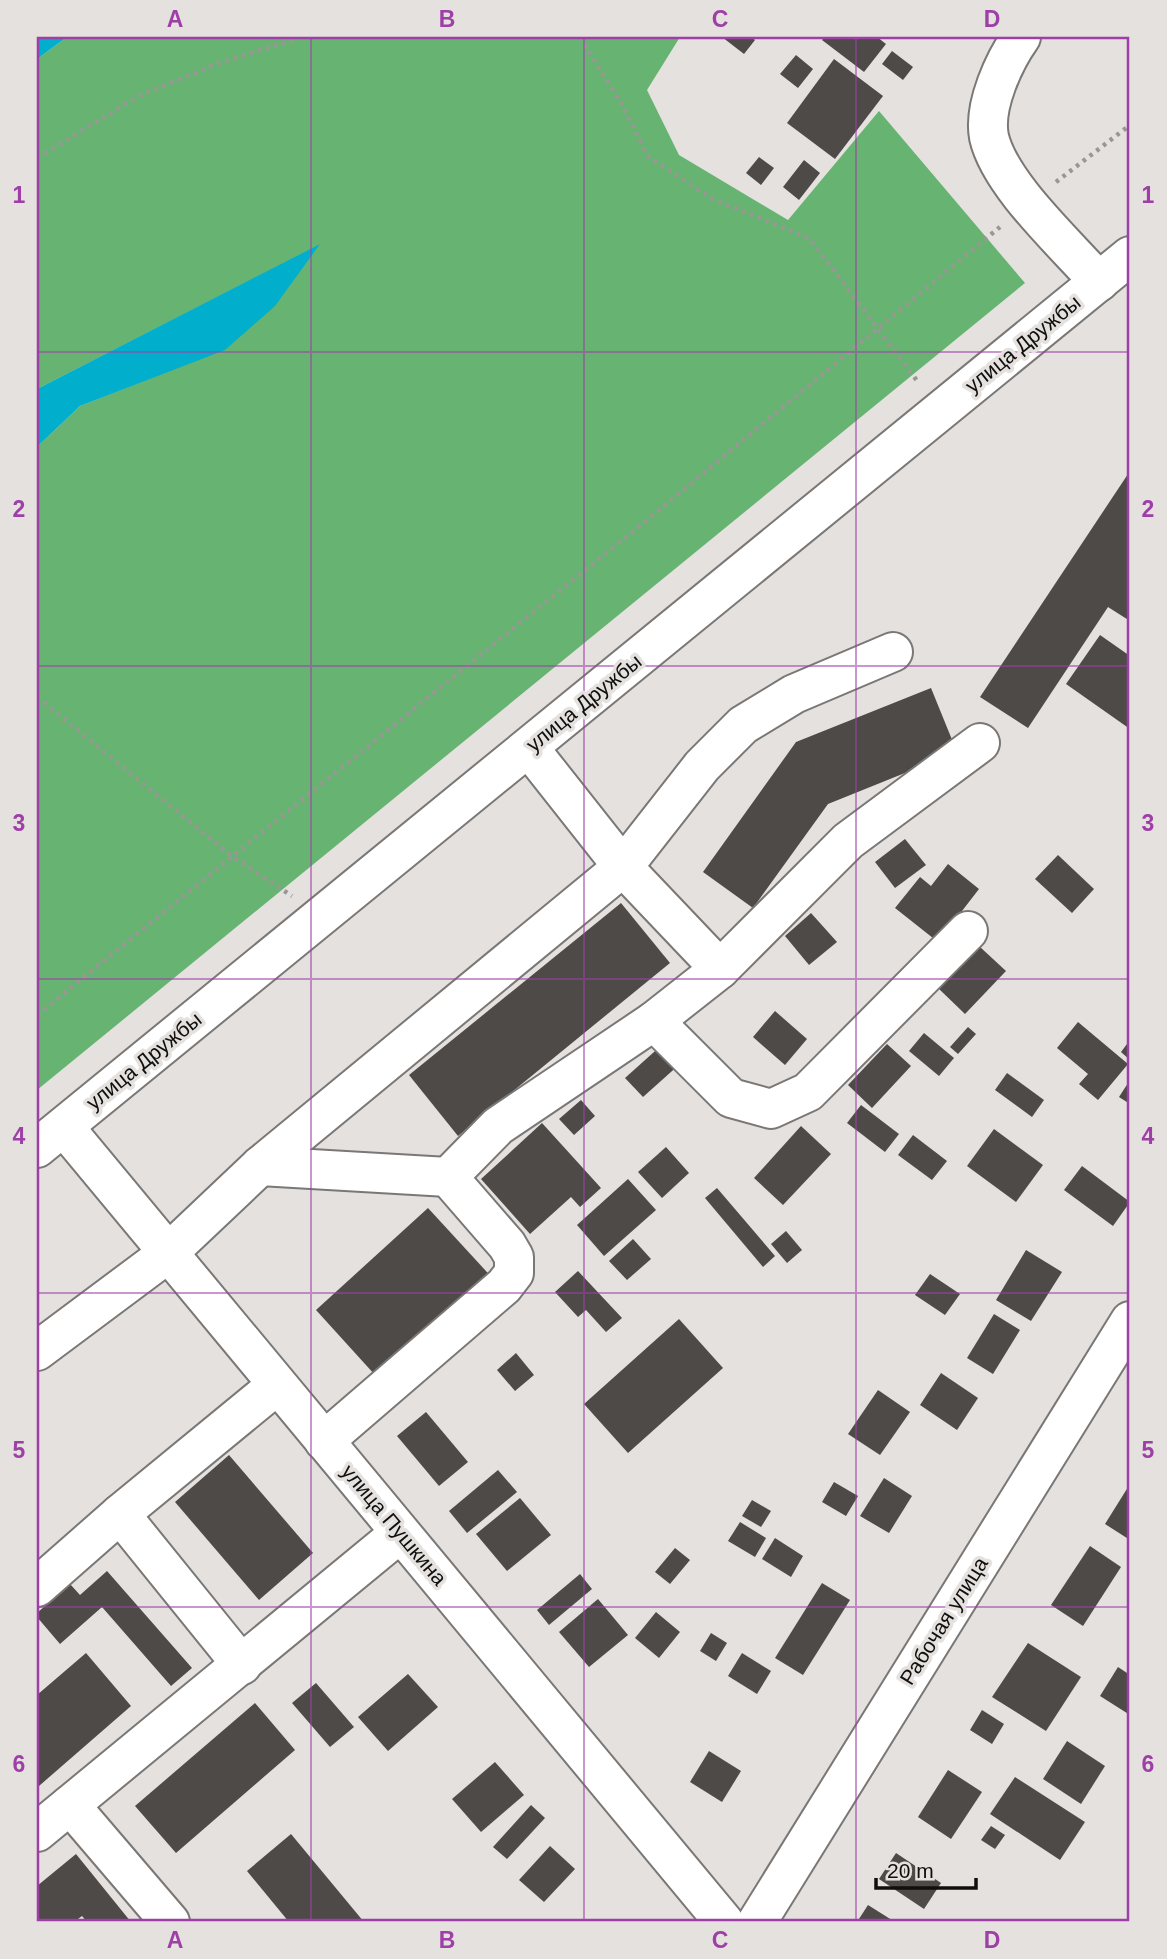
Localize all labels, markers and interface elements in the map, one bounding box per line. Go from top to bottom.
text: A [167,6,183,32]
text: B [439,6,455,32]
text: C [712,6,728,32]
text: D [984,6,1000,32]
text: 1 [13,182,26,208]
text: 1 [1142,182,1155,208]
street label: улица Дружбы [961,290,1085,397]
text: 2 [13,496,25,522]
text: 2 [1142,496,1154,522]
street label: улица Дружбы [522,649,646,756]
text: 3 [13,810,25,836]
text: 3 [1142,810,1154,836]
street label: улица Дружбы [82,1007,206,1114]
text: 4 [13,1123,26,1149]
text: 4 [1142,1123,1155,1149]
text: 5 [13,1437,26,1463]
text: 5 [1142,1437,1155,1463]
street label: улица Пушкина [337,1460,452,1590]
street label: Рабочая улица [895,1553,992,1689]
text: 6 [13,1751,25,1777]
text: 6 [1142,1751,1154,1777]
scale bar [876,1847,976,1891]
text: 20 m [887,1859,934,1882]
text: A [167,1927,183,1953]
text: B [439,1927,455,1953]
text: C [712,1927,728,1953]
text: D [984,1927,1000,1953]

